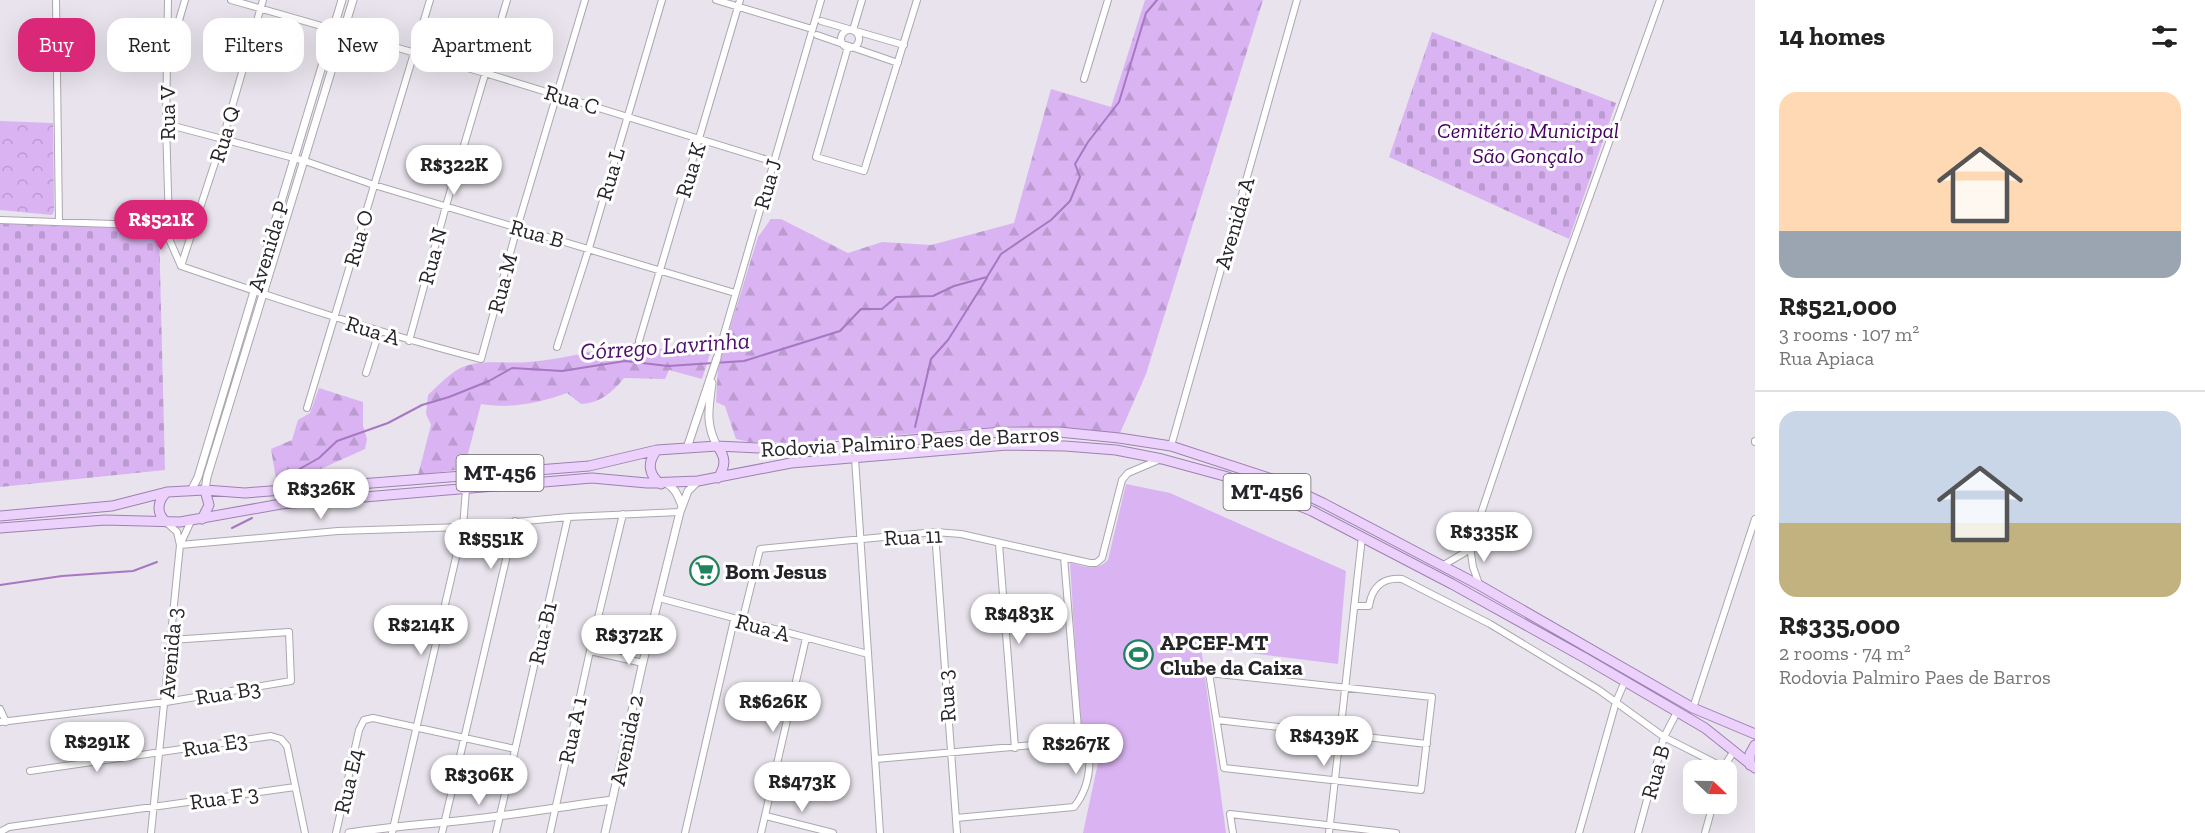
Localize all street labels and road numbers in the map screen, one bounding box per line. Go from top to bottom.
street label: Rua C [541,78,602,121]
street label: Rua V [154,85,181,141]
street label: Rua Q [203,103,246,166]
street label: Rua K [669,140,712,201]
street label: Rua L [590,145,631,204]
street label: Rua J [747,156,788,212]
street label: Avenida A [1208,173,1261,272]
street label: Avenida P [242,197,295,295]
street label: Rua O [338,207,379,270]
street label: Rua B [507,213,567,254]
street label: Rua N [412,225,453,288]
street label: Rua M [482,250,523,316]
street label: Rua A [343,310,404,352]
street label: Rodovia Palmiro Paes de Barros [760,420,1060,463]
road number: MT-456 [456,455,544,491]
road number: MT-456 [1224,474,1310,510]
street label: Rua 11 [883,521,943,552]
street label: Rua B1 [522,599,563,667]
street label: Avenida 3 [153,606,188,700]
street label: Rua A [733,607,794,648]
street label: Rua 3 [931,669,962,723]
street label: Rua B3 [194,674,263,711]
street label: Avenida 2 [604,692,649,788]
street label: Rua A 1 [552,694,593,766]
street label: Rua E3 [181,726,249,763]
street label: Rua B [1635,742,1676,802]
street label: Rua E4 [328,746,369,816]
street label: Rua F 3 [188,779,260,816]

